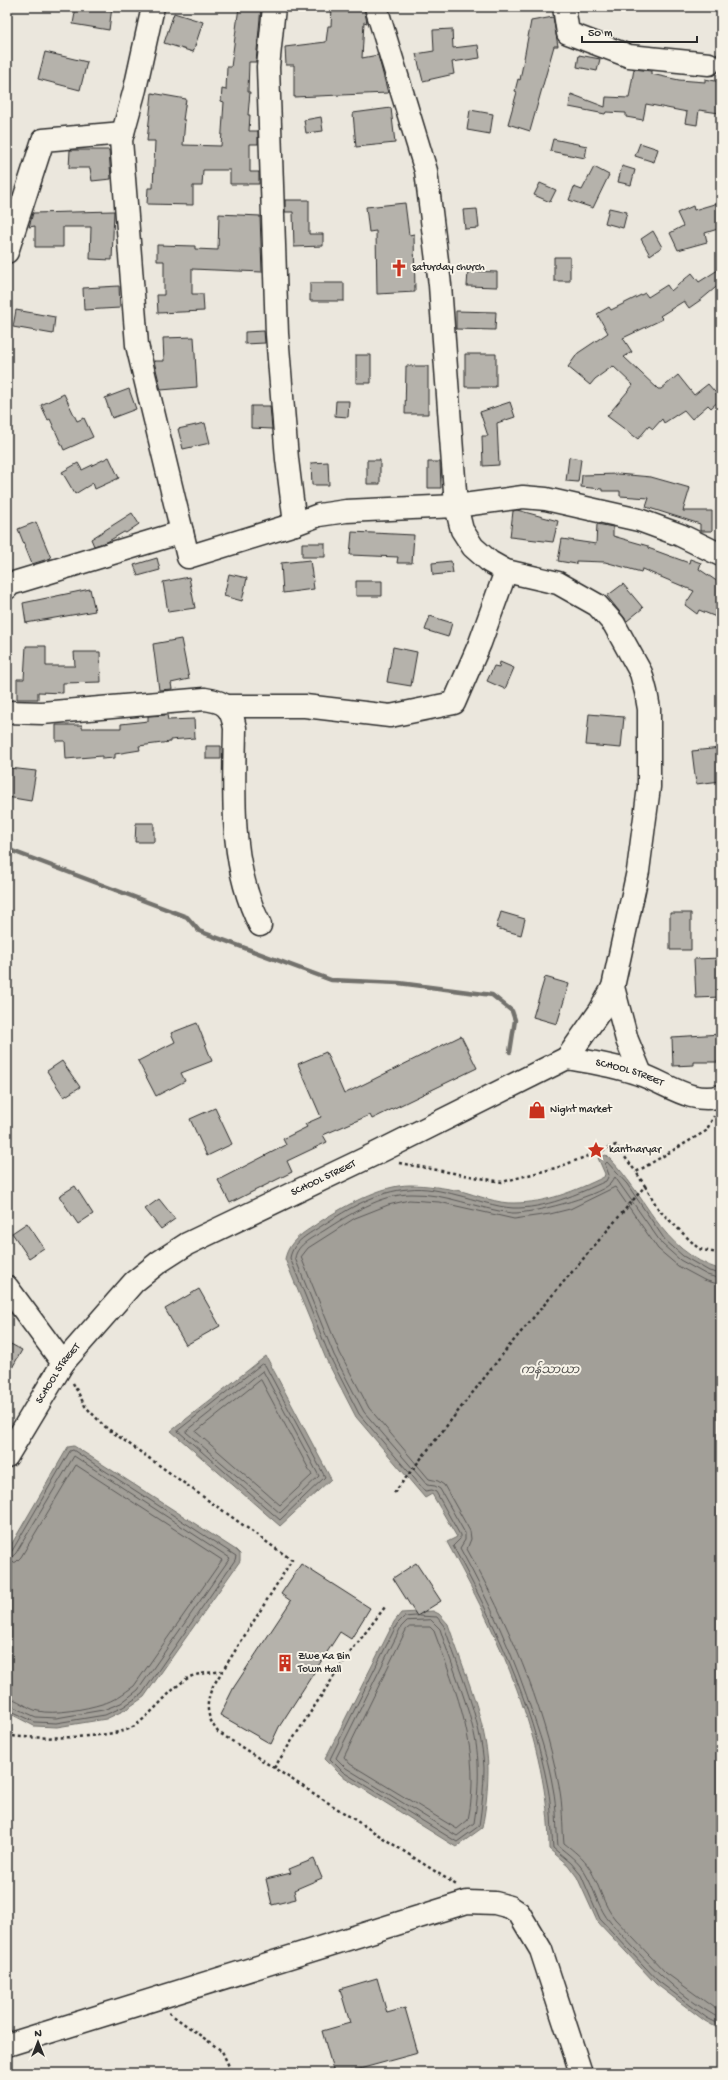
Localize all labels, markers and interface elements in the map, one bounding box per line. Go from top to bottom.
scale bar [582,18,697,44]
text: 50 m [588,27,613,41]
church icon: saturday church [389,258,409,278]
place label: saturday church [412,262,485,274]
street label: SCHOOL STREET [595,1057,666,1090]
shop icon: Night market [527,1100,547,1120]
place label: Night market [550,1104,613,1116]
place icon: kantharyar [586,1140,606,1160]
place label: kantharyar [609,1144,662,1156]
street label: SCHOOL STREET [289,1158,359,1199]
street label: SCHOOL STREET [34,1341,84,1406]
water label: ကန်သာယာ [521,1360,580,1379]
place label: Zwe Ka Bin Town Hall [297,1651,351,1676]
building icon: Zwe Ka Bin Town Hall [275,1653,295,1673]
north arrow [18,2022,58,2062]
text: N [34,2028,42,2040]

